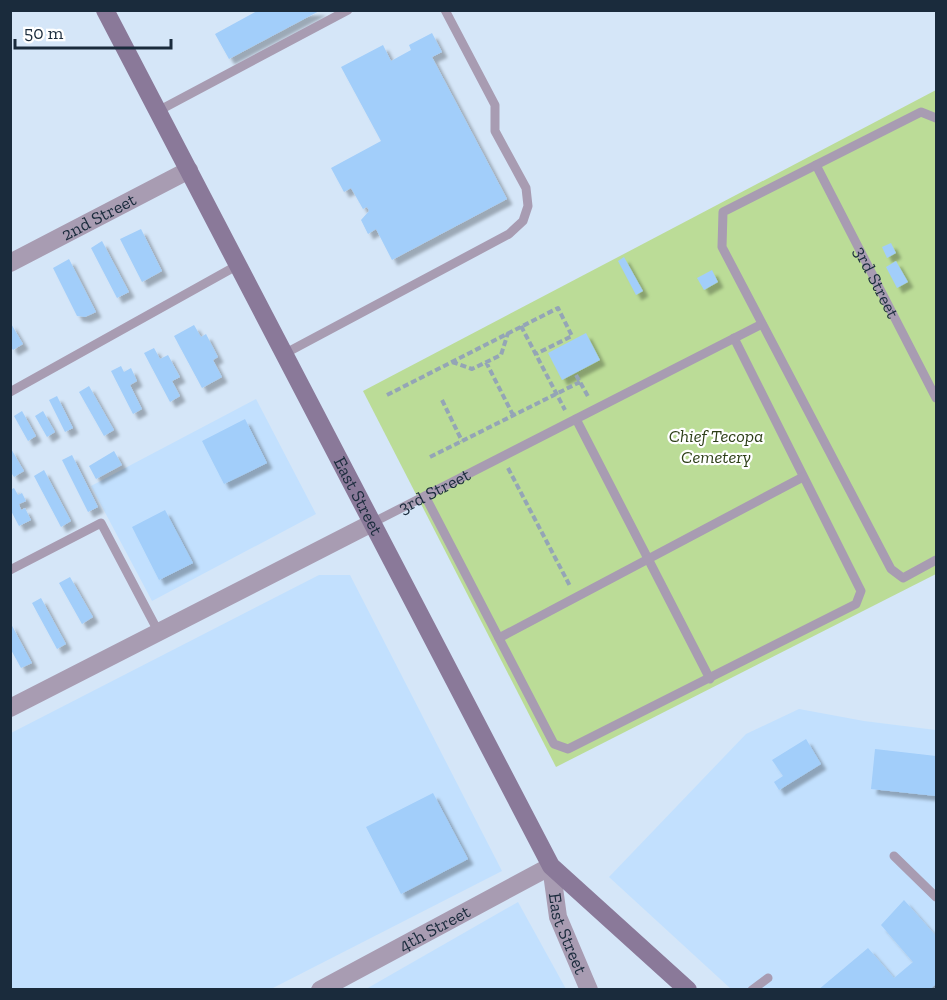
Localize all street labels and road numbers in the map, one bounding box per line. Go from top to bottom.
street label: 2nd Street [58,188,140,245]
street label: 3rd Street [849,243,904,322]
street label: East Street [329,453,388,539]
street label: 3rd Street [395,464,474,519]
street label: East Street [544,891,592,978]
street label: 4th Street [395,900,474,957]

